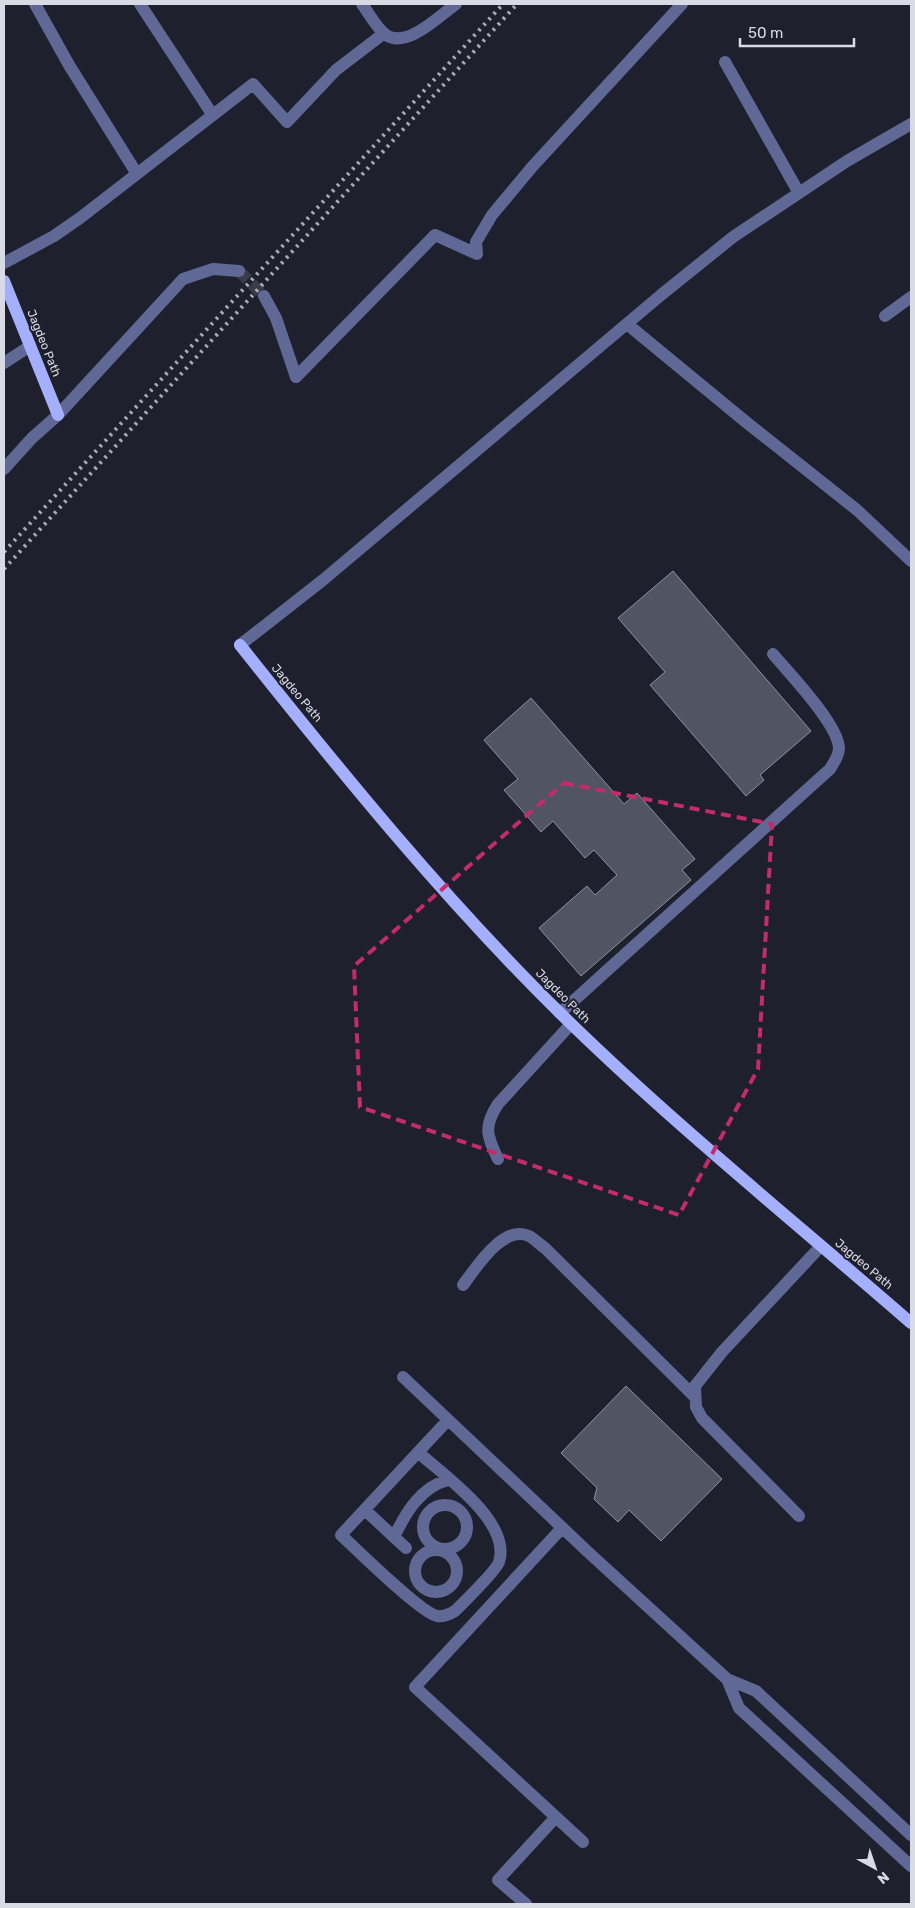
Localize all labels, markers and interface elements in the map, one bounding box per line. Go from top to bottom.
scale bar [740,15,854,47]
text: 50 m [748,24,783,42]
street label: Jagdeo Path [24,307,64,379]
street label: Jagdeo Path [269,661,325,725]
street label: Jagdeo Path [533,966,593,1026]
street label: Jagdeo Path [832,1236,896,1292]
north arrow [850,1843,900,1893]
text: N [874,1868,892,1887]

